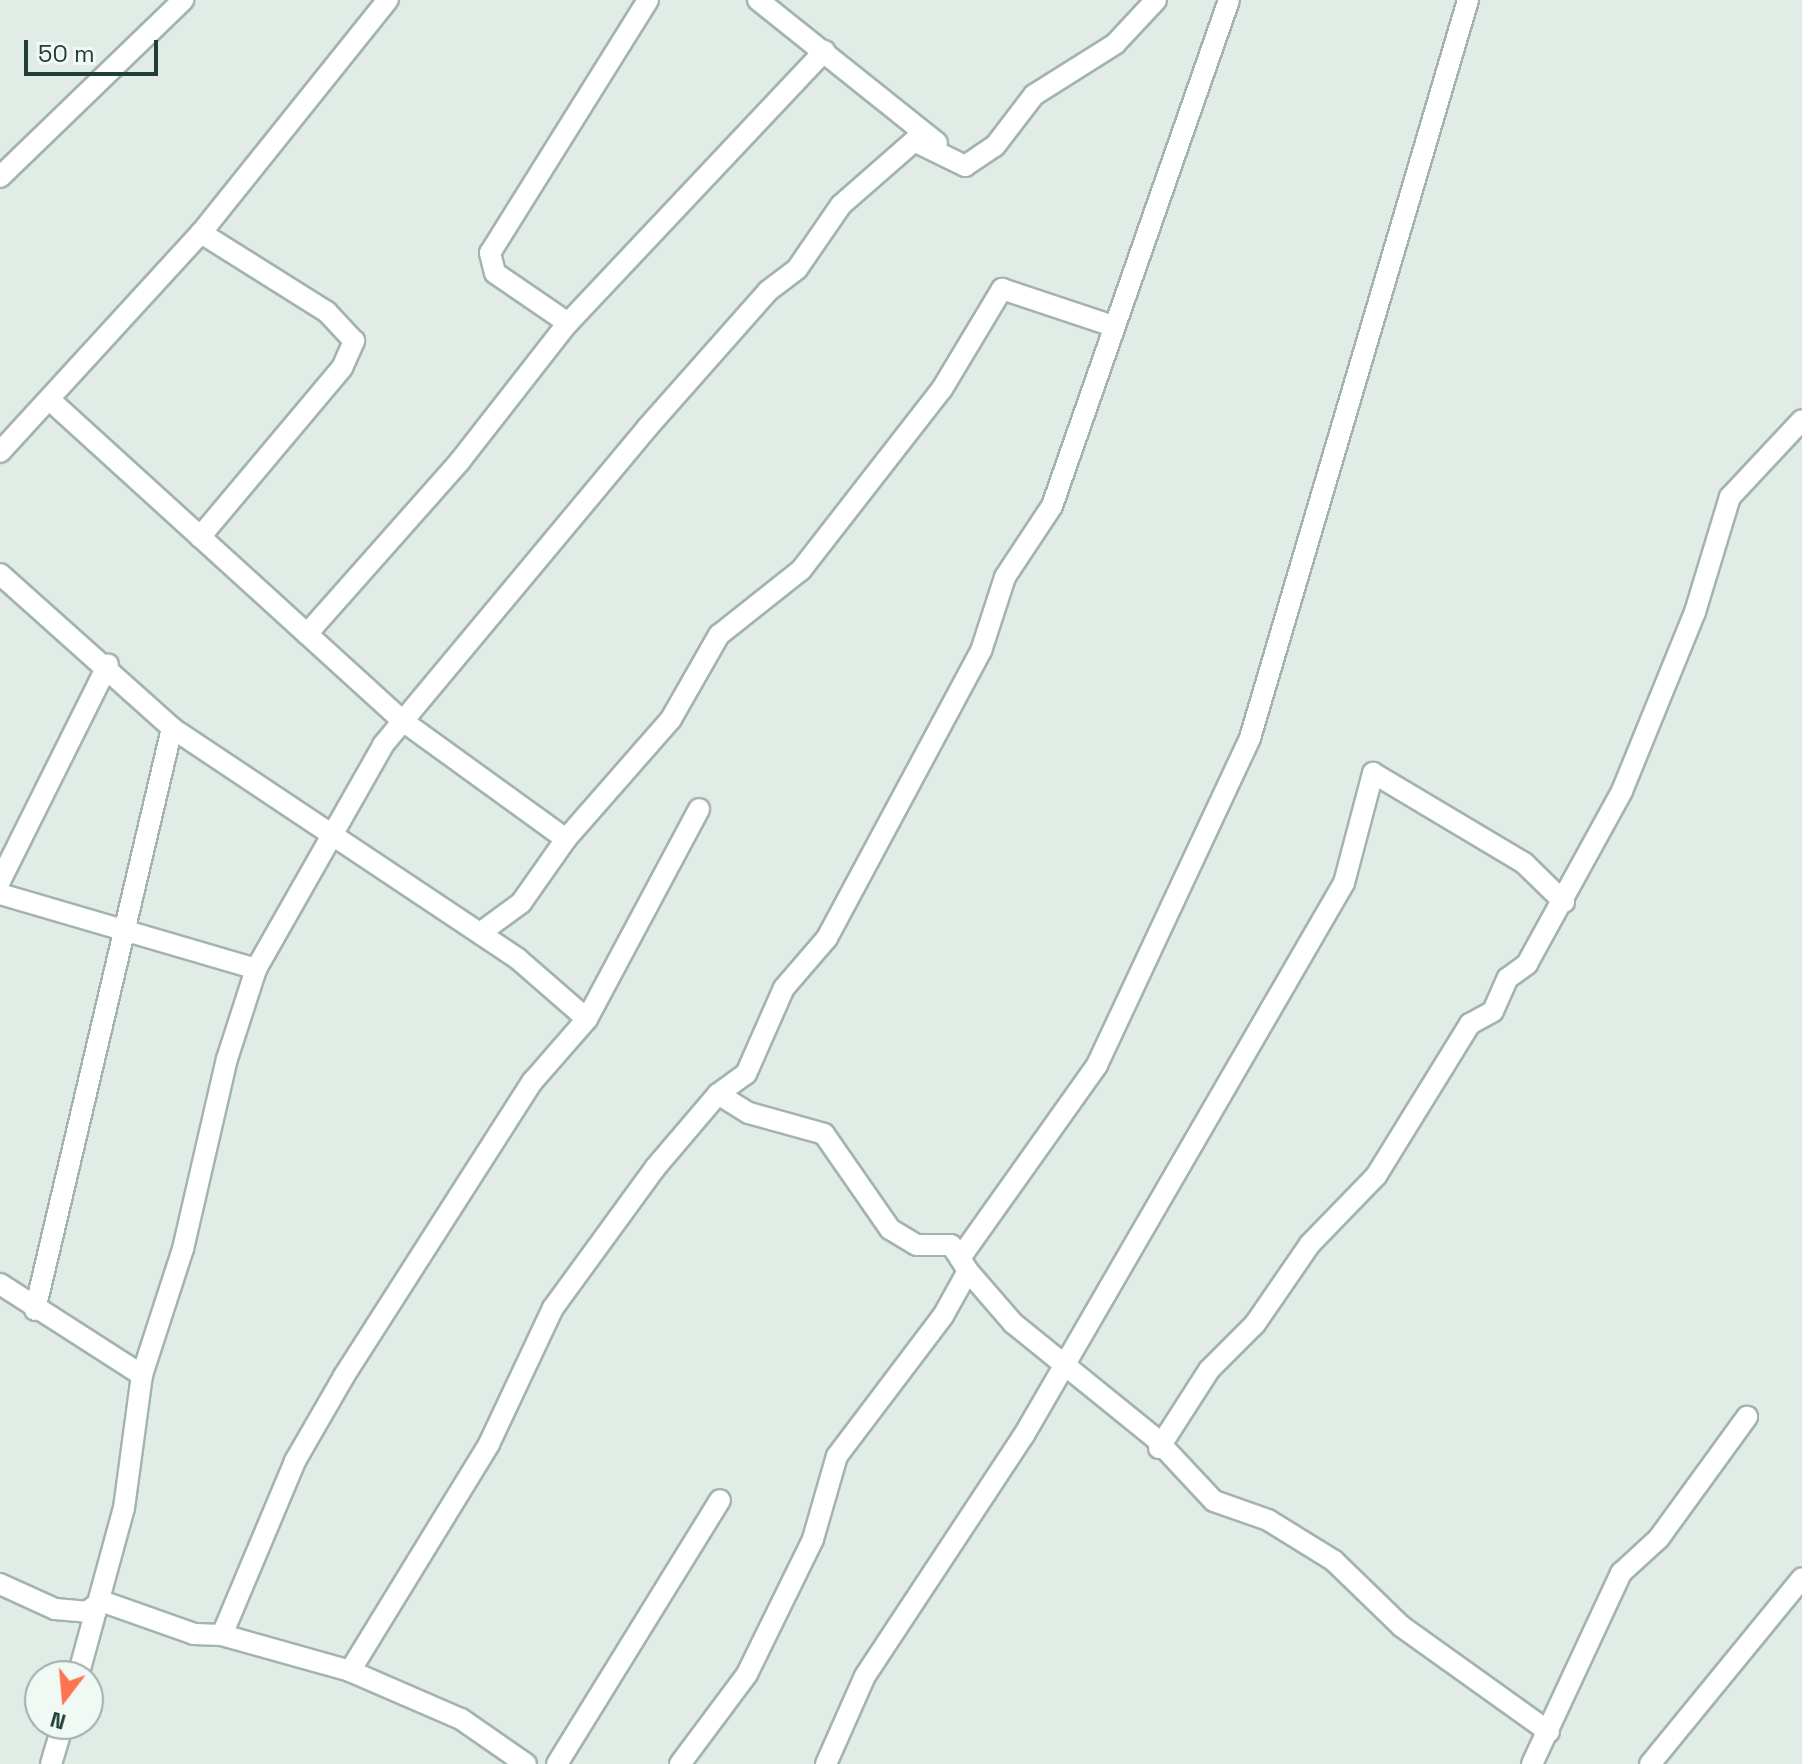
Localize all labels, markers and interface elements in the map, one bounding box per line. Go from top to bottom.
scale bar [28,24,162,74]
text: 50 m [38,38,95,69]
north arrow [24,1660,104,1740]
text: N [47,1706,69,1737]

